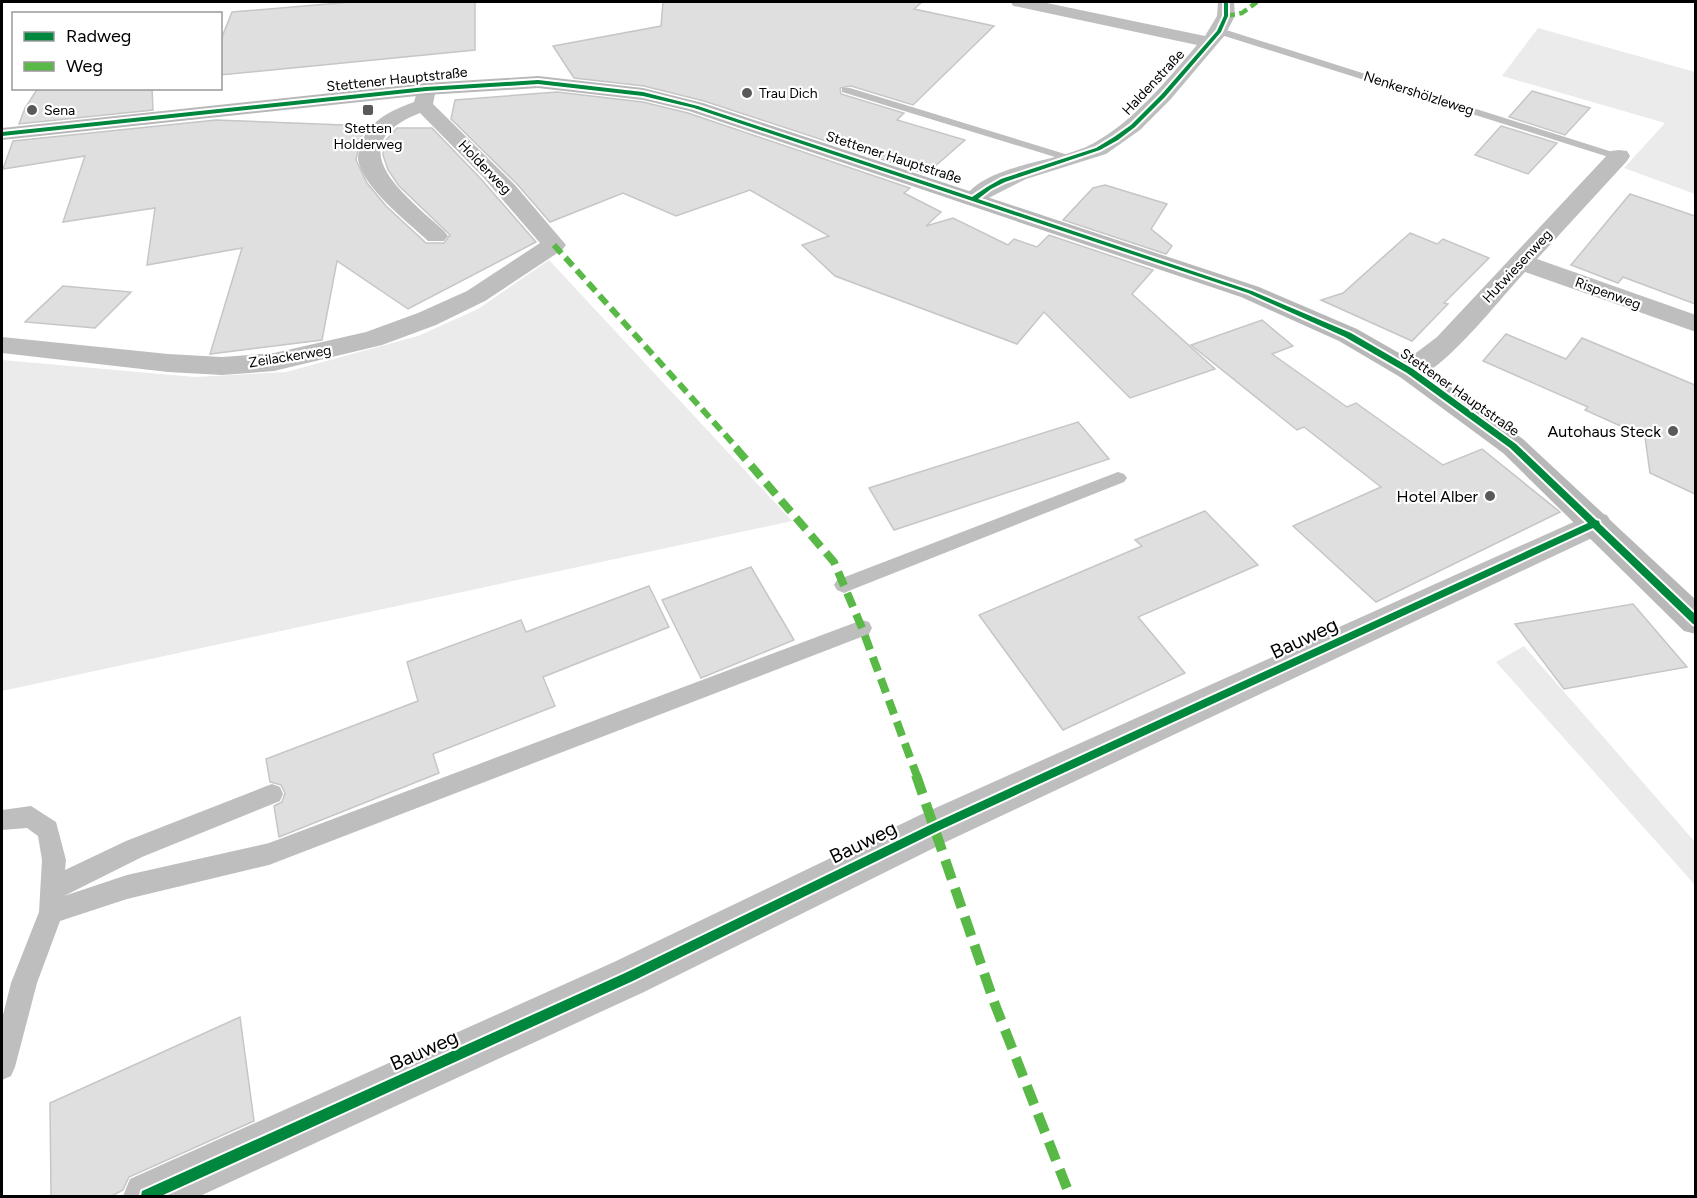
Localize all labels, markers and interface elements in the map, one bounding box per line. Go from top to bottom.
legend [12,12,222,90]
text: Radweg [66,25,131,47]
street label: Haldenstraße [1119,46,1188,119]
text: Weg [66,55,103,77]
street label: Stettener Hauptstraße [326,64,469,95]
street label: Nenkershölzleweg [1362,68,1476,119]
place label: Trau Dich [759,85,818,102]
marker: Trau Dich [740,86,754,100]
place label: Sena [44,102,75,119]
marker: Sena [25,103,39,117]
marker: Stetten Holderweg [361,103,375,117]
place label: Stetten Holderweg [334,120,402,153]
street label: Stettener Hauptstraße [824,128,964,188]
street label: Holderweg [455,137,515,198]
street label: Hutwiesenweg [1479,226,1556,307]
street label: Rispenweg [1573,274,1643,313]
street label: Zeilackerweg [248,342,333,371]
street label: Stettener Hauptstraße [1397,345,1523,440]
place label: Autohaus Steck [1548,422,1661,441]
marker: Autohaus Steck [1666,424,1680,438]
place label: Hotel Alber [1397,487,1479,506]
marker: Hotel Alber [1483,489,1497,503]
street label: Bauweg [1266,612,1342,664]
street label: Bauweg [826,816,900,868]
street label: Bauweg [386,1024,462,1076]

